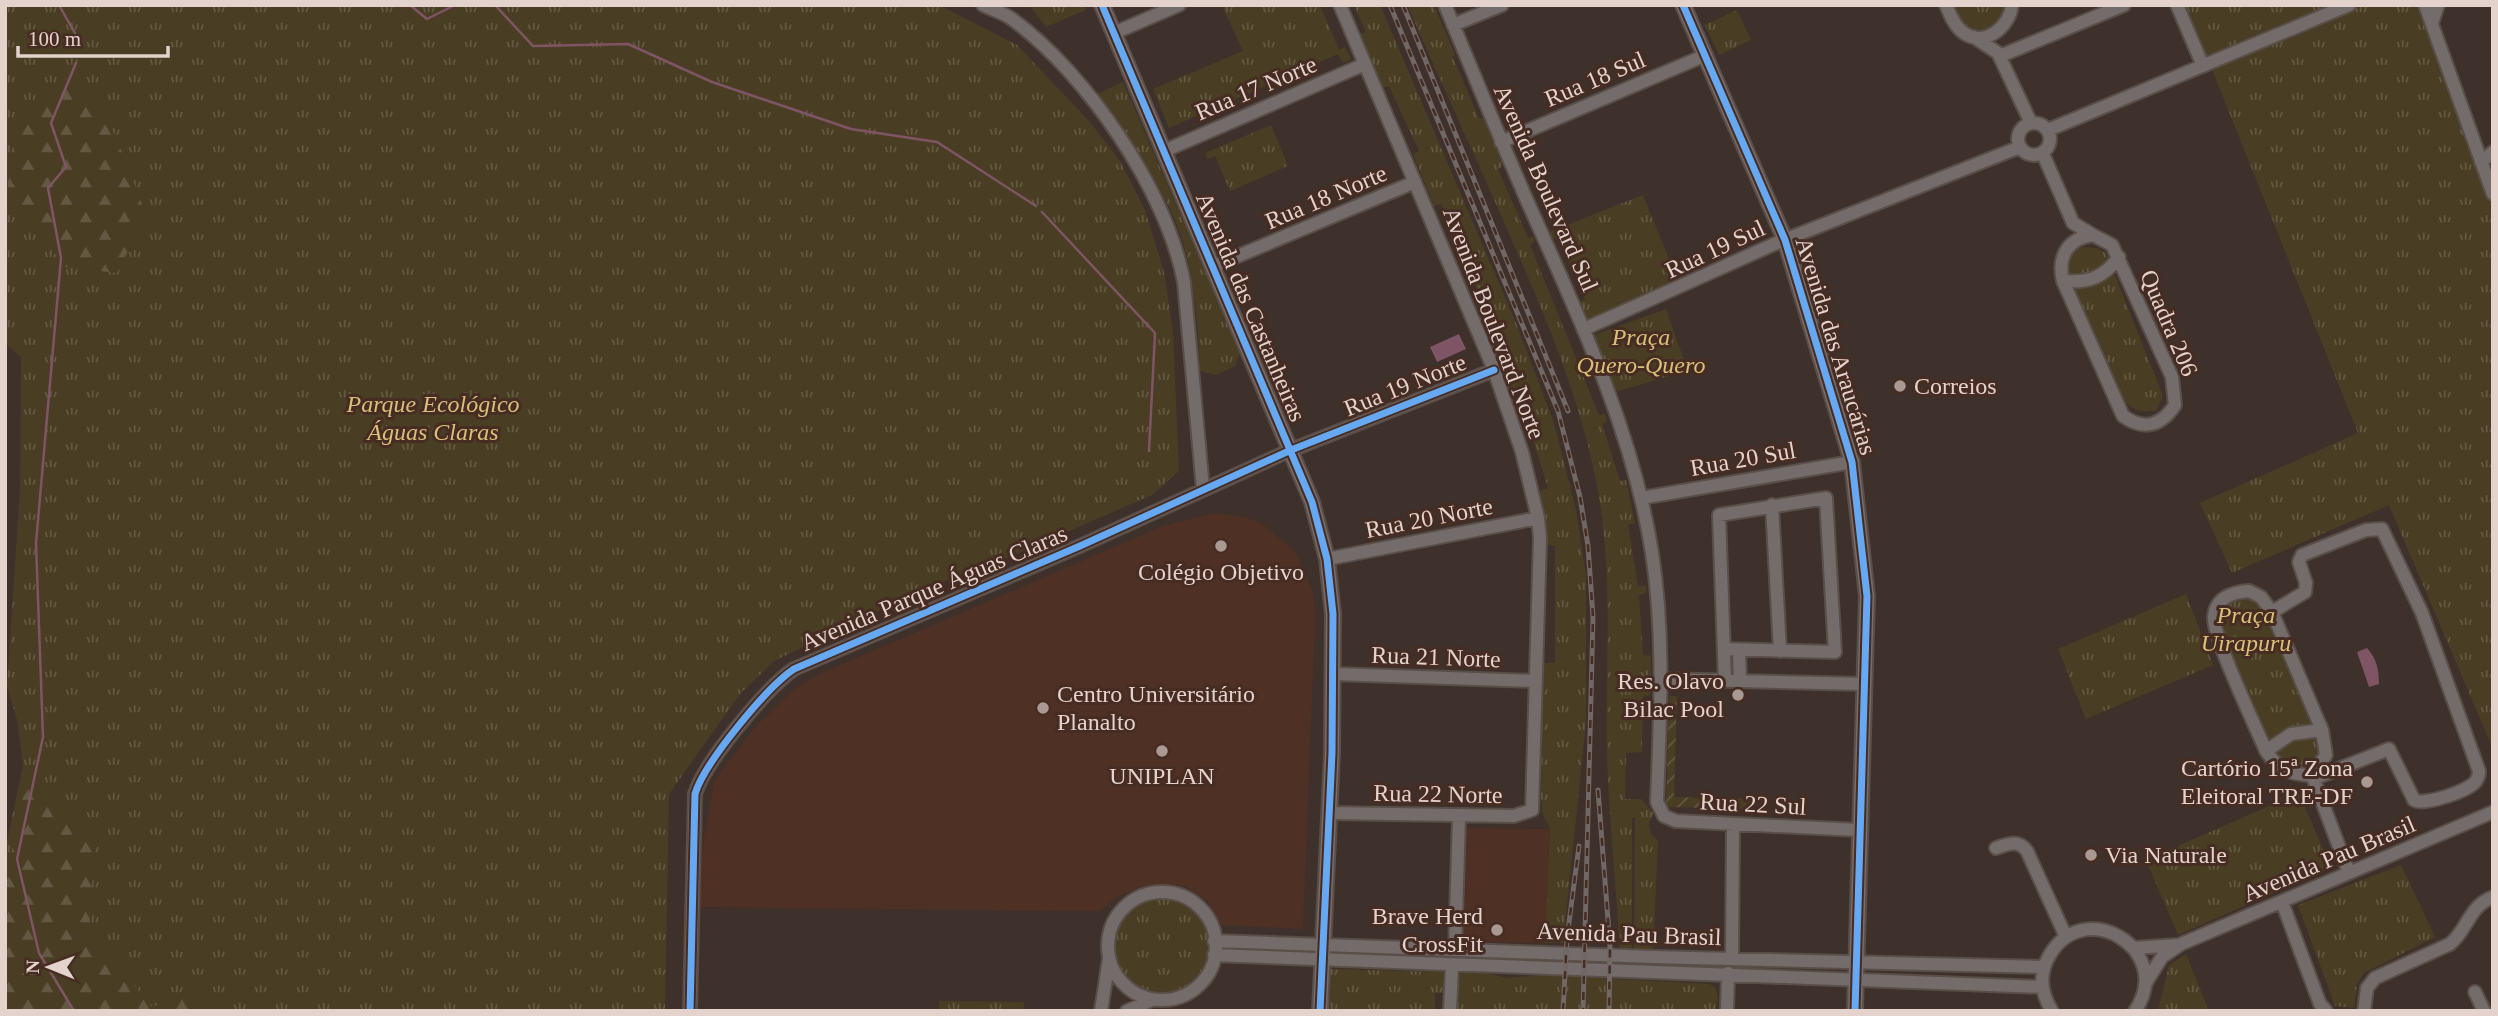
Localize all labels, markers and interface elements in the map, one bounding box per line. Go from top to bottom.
scale bar [18,14,168,58]
text: 100 m [28,27,81,51]
street label: Rua 18 Sul [1541,46,1649,112]
street label: Rua 17 Norte [1191,51,1321,125]
street label: Avenida Boulevard Sul [1489,81,1603,296]
street label: Rua 18 Norte [1261,160,1391,234]
street label: Avenida das Castanheiras [1191,189,1311,425]
street label: Avenida Boulevard Norte [1438,203,1550,443]
street label: Rua 19 Sul [1661,215,1769,283]
street label: Avenida das Araucárias [1791,234,1881,458]
street label: Quadra 206 [2135,266,2203,380]
park label: Praça Quero-Quero [1577,324,1705,378]
street label: Rua 19 Norte [1340,349,1470,421]
place label: Correios [1914,373,1997,399]
marker: Correios [1892,378,1908,394]
park label: Parque Ecológico Águas Claras [345,391,520,445]
street label: Rua 20 Sul [1688,437,1798,481]
street label: Rua 20 Norte [1363,493,1495,543]
street label: Avenida Parque Águas Claras [797,520,1071,656]
marker: Colégio Objetivo [1213,538,1229,554]
place label: Colégio Objetivo [1138,559,1304,585]
park label: Praça Uirapuru [2201,602,2291,656]
street label: Rua 21 Norte [1371,642,1501,672]
place label: Res. Olavo Bilac Pool [1617,668,1724,722]
place label: Centro Universitário Planalto [1057,681,1255,735]
marker: Res. Olavo Bilac Pool [1730,687,1746,703]
marker: Centro Universitário Planalto [1035,700,1051,716]
marker: UNIPLAN [1154,743,1170,759]
place label: Cartório 15ª Zona Eleitoral TRE-DF [2181,755,2353,809]
place label: UNIPLAN [1109,763,1215,789]
marker: Cartório 15ª Zona Eleitoral TRE-DF [2359,774,2375,790]
street label: Rua 22 Norte [1373,780,1503,808]
street label: Rua 22 Sul [1699,788,1807,820]
street label: Avenida Pau Brasil [2239,811,2419,907]
place label: Via Naturale [2105,842,2227,868]
marker: Via Naturale [2083,847,2099,863]
place label: Brave Herd CrossFit [1372,903,1483,957]
street label: Avenida Pau Brasil [1536,918,1722,950]
marker: Brave Herd CrossFit [1489,922,1505,938]
north arrow [14,932,84,1002]
text: N [22,959,43,974]

